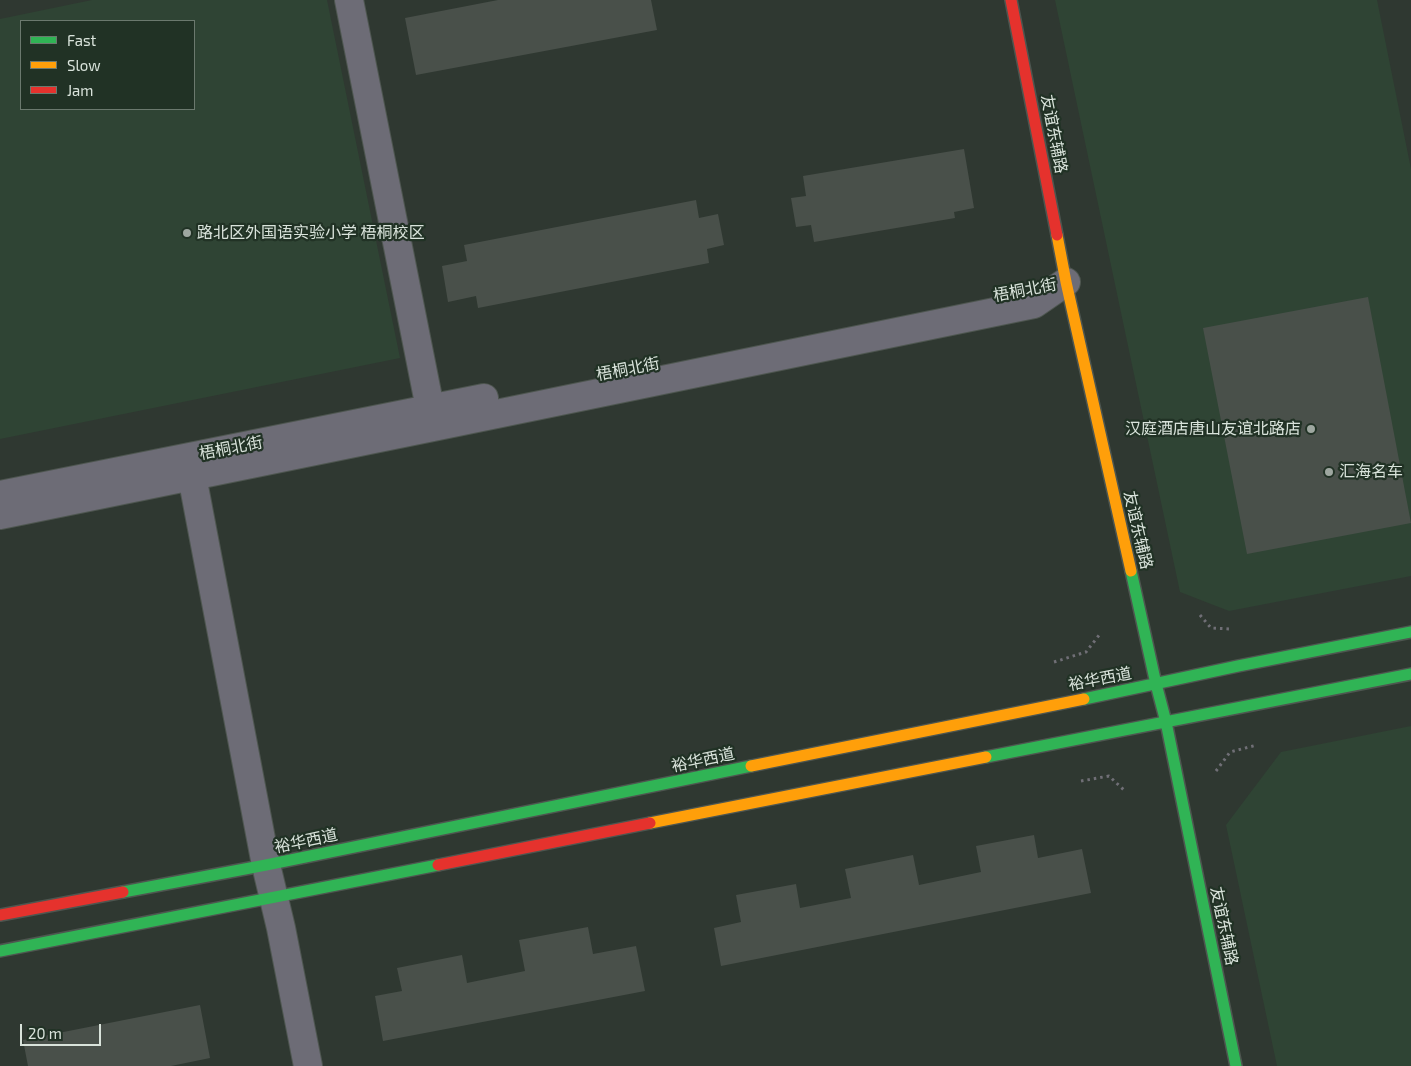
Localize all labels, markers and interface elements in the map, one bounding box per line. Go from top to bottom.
legend [20,20,195,110]
text: Fast [67,31,96,49]
text: Slow [67,56,101,74]
text: Jam [67,81,93,99]
street label: 友谊东辅路 [1037,93,1071,175]
place label: 路北区外国语实验小学 梧桐校区 [197,223,425,243]
marker: 路北区外国语实验小学 梧桐校区 [181,227,193,239]
street label: 梧桐北街 [992,274,1058,306]
street label: 梧桐北街 [595,353,661,385]
place label: 汉庭酒店唐山友谊北路店 [1125,419,1301,439]
marker: 汉庭酒店唐山友谊北路店 [1305,423,1317,435]
street label: 梧桐北街 [198,432,264,464]
place label: 汇海名车 [1339,462,1403,482]
marker: 汇海名车 [1323,466,1335,478]
street label: 友谊东辅路 [1120,489,1156,571]
street label: 裕华西道 [1067,663,1133,695]
street label: 裕华西道 [670,744,736,776]
street label: 裕华西道 [273,825,339,857]
street label: 友谊东辅路 [1206,885,1242,967]
scale bar [22,1014,104,1046]
text: 20 m [28,1024,62,1042]

